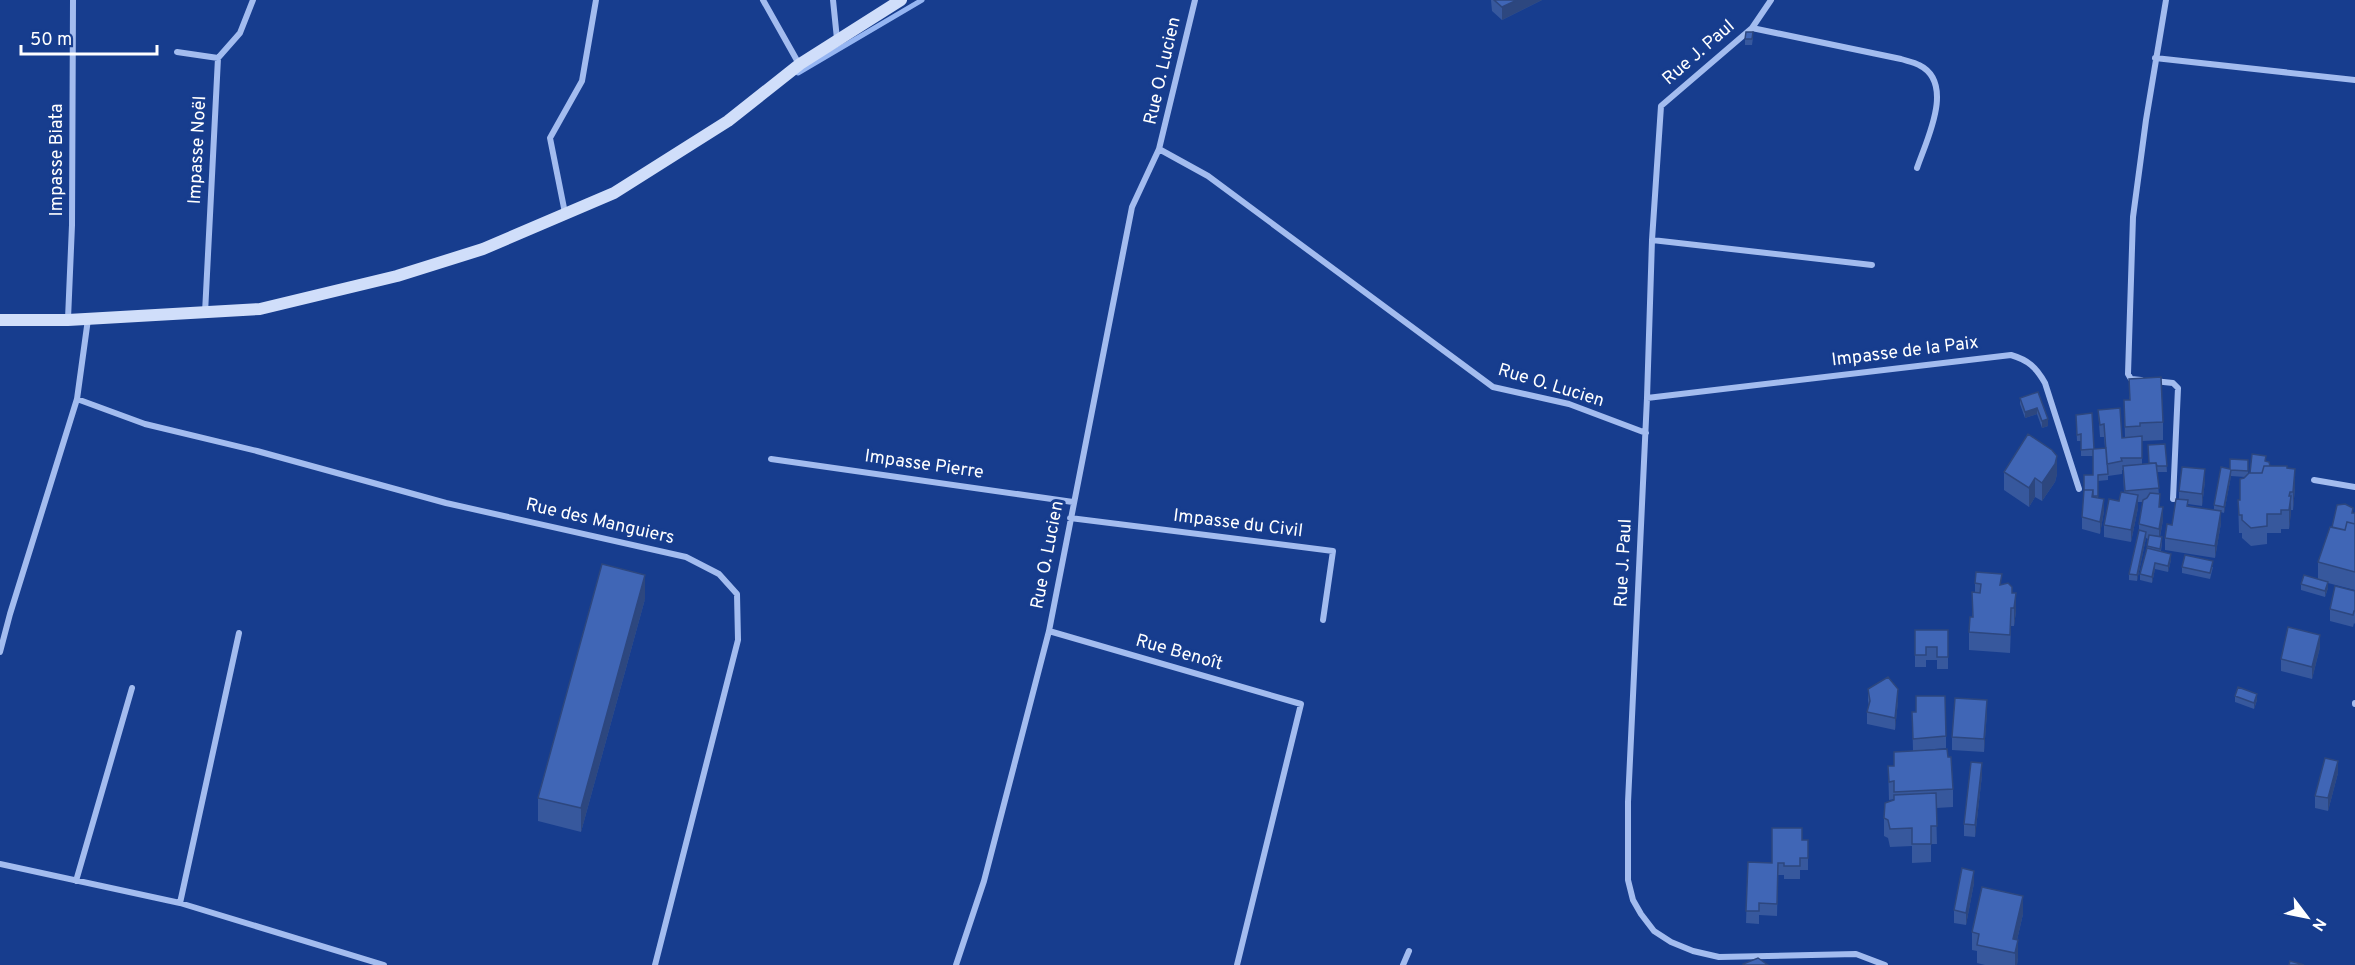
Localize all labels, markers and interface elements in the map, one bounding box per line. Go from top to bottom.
street label: Rue O. Lucien [1139,15,1187,127]
street label: Rue J. Paul [1658,15,1740,91]
scale bar [21,18,158,56]
text: 50 m [30,29,72,52]
street label: Impasse Noël [184,95,212,205]
street label: Impasse Biata [46,104,69,216]
street label: Impasse de la Paix [1830,332,1980,372]
street label: Rue O. Lucien [1495,359,1607,413]
street label: Impasse Pierre [863,445,985,485]
street label: Rue des Manguiers [523,494,677,550]
street label: Rue O. Lucien [1026,499,1070,611]
street label: Impasse du Civil [1172,505,1304,543]
street label: Rue J. Paul [1610,518,1638,608]
street label: Rue Benoît [1133,630,1225,676]
north arrow [2277,887,2337,947]
text: N [2306,914,2330,934]

